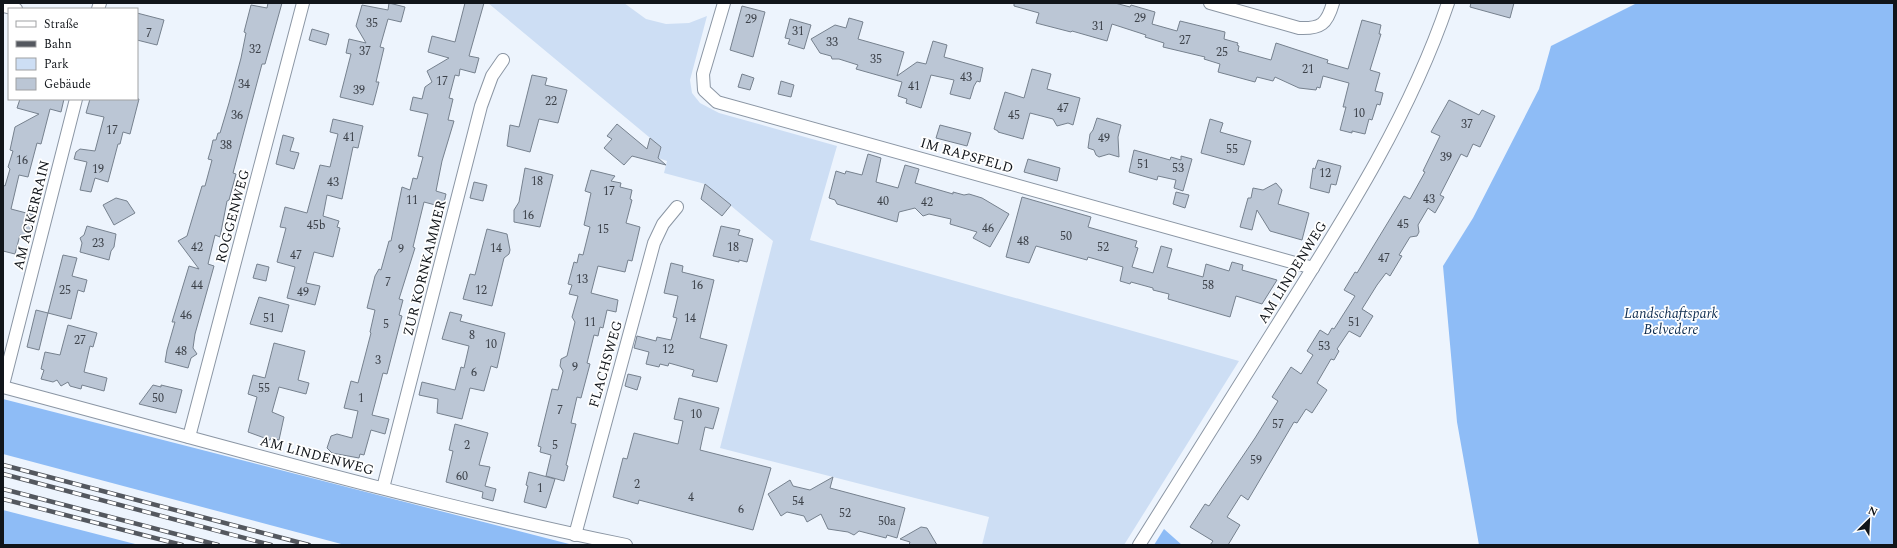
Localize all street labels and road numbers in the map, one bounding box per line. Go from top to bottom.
street label: IM RAPSFELD [918,132,1016,179]
street label: AM ACKERRAIN [8,158,55,272]
street label: ROGGENWEG [210,167,255,265]
street label: ZUR KORNKAMMER [397,197,452,338]
street label: AM LINDENWEG [1252,217,1333,328]
street label: FLACHSWEG [583,318,628,410]
street label: AM LINDENWEG [258,430,376,481]

